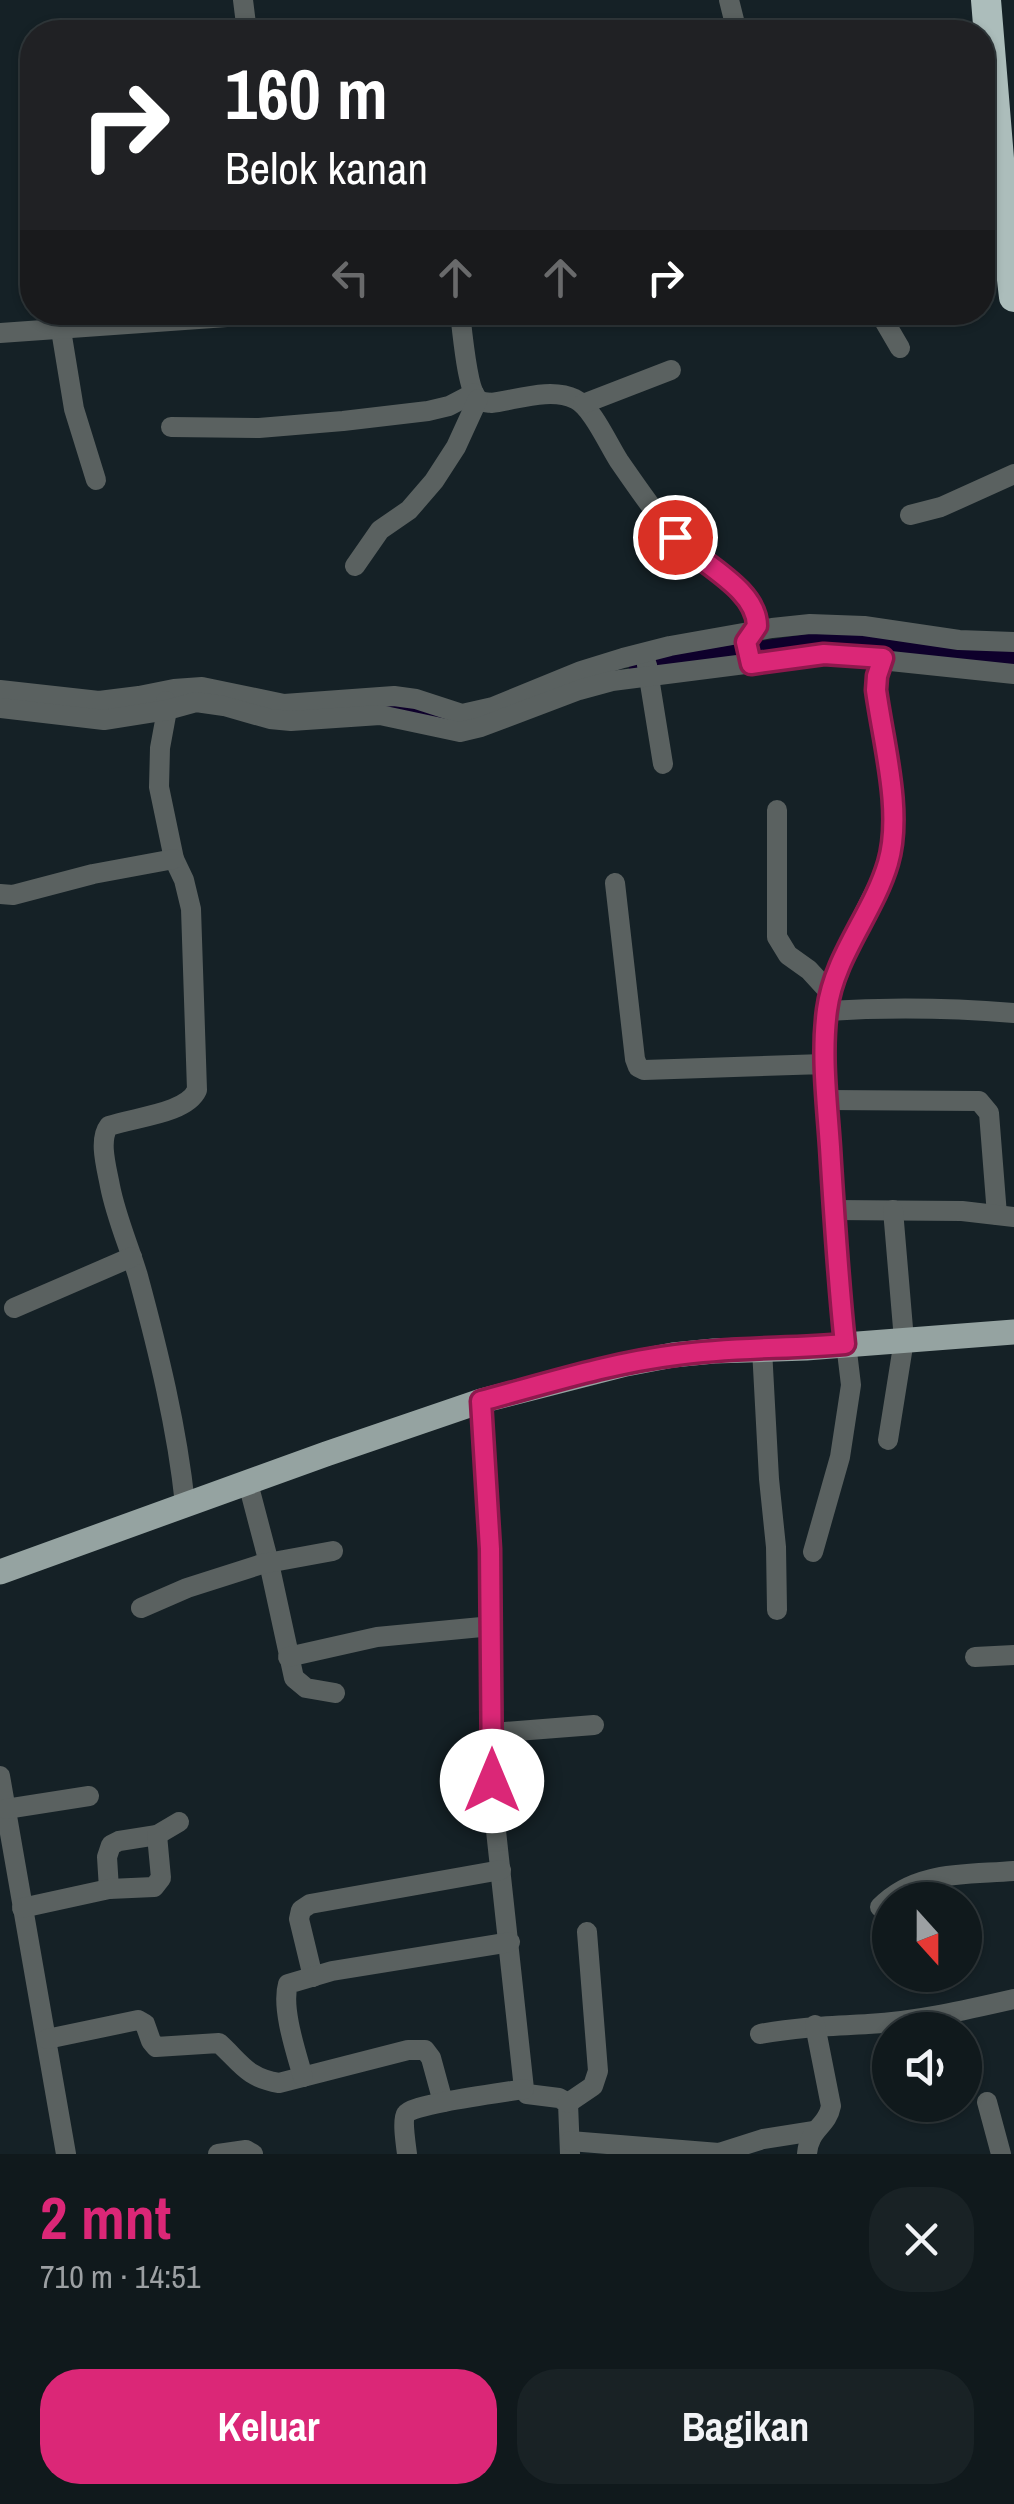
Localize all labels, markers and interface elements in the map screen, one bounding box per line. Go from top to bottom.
text: 160 m [225,47,388,141]
icon: right [60,60,190,190]
text: Belok kanan [225,137,428,198]
icon: left [323,250,378,305]
icon: ahead [428,250,483,305]
icon: ahead [533,250,588,305]
icon: right [638,250,693,305]
pin [633,495,718,580]
icon: arrive [648,510,703,565]
position arrow [440,1729,544,1833]
north arrow [872,1882,982,1992]
map controls [872,1882,982,2122]
button: sound [872,2012,982,2122]
text: 2 mnt [40,2177,171,2258]
button: close [869,2187,974,2292]
text: 710 m · 14:51 [40,2255,200,2298]
button: Keluar [40,2369,497,2484]
button: Bagikan [517,2369,974,2484]

